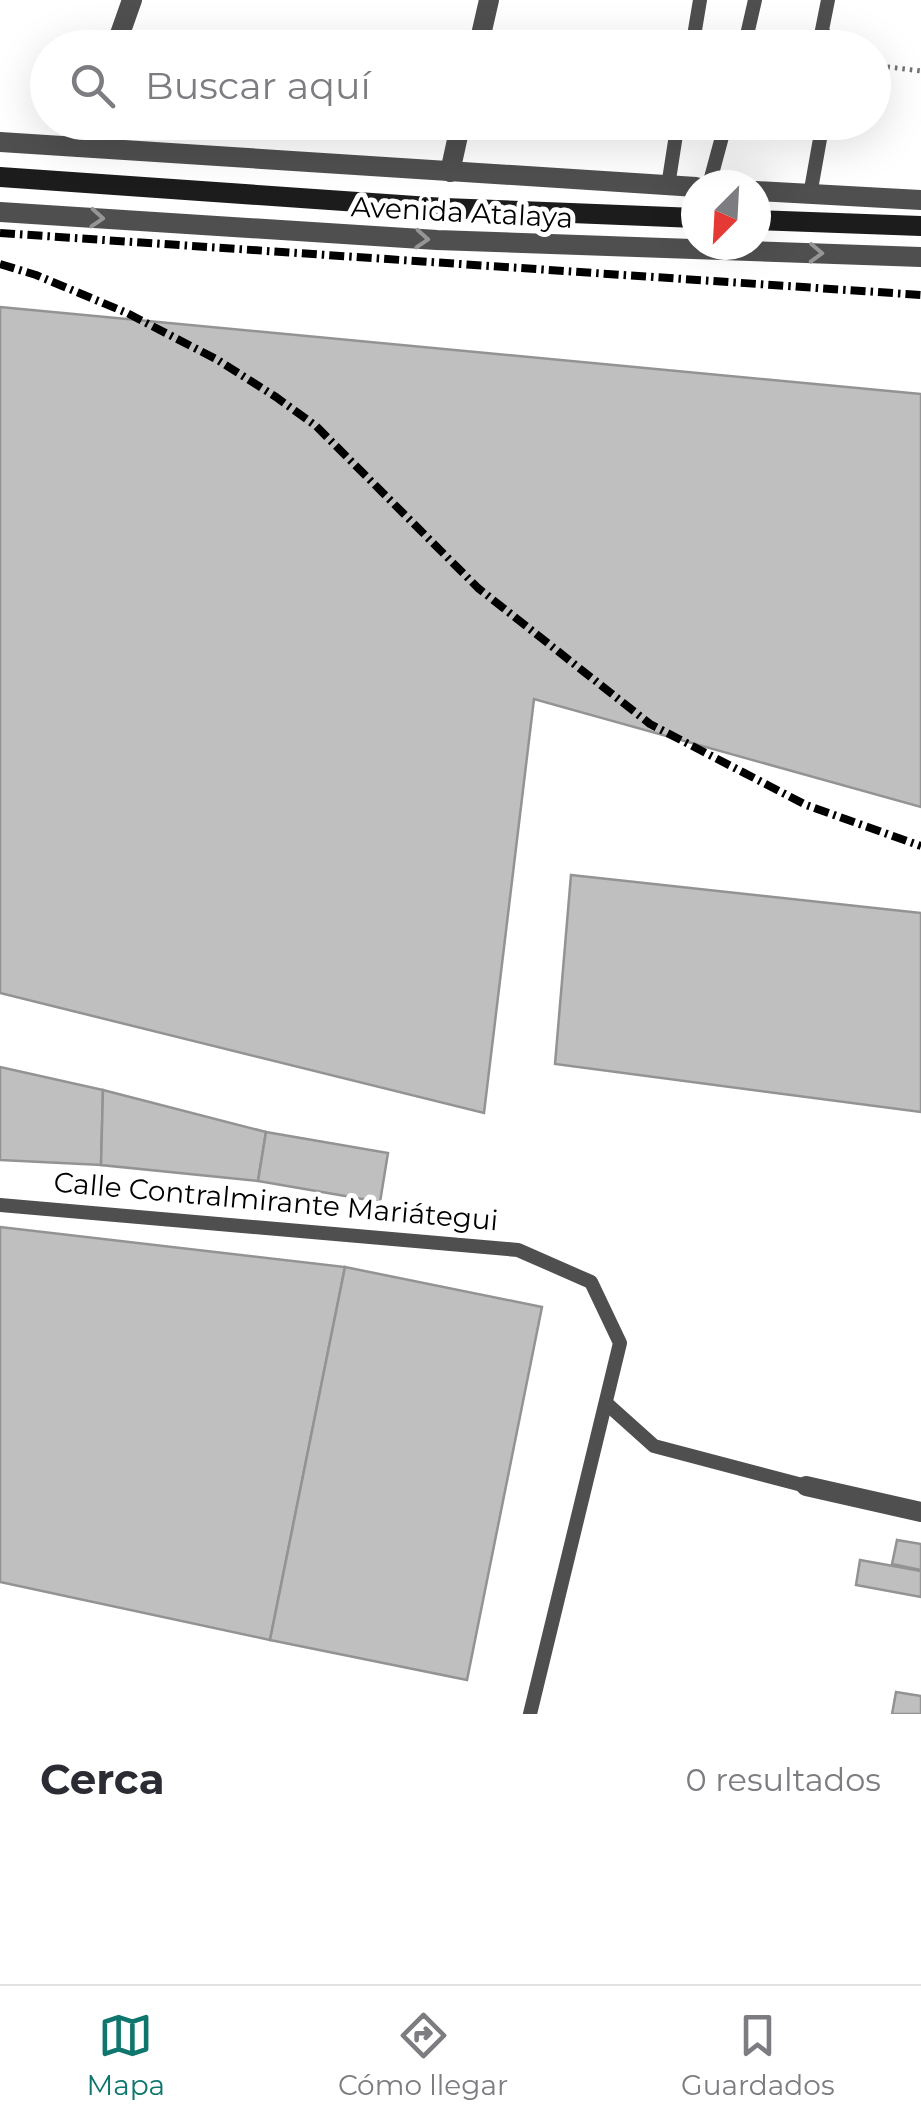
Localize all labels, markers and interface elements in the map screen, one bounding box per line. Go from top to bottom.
search box [30,30,891,140]
icon: search [65,58,120,113]
text: Buscar aquí [145,62,371,109]
north arrow [681,170,771,260]
street label: Avenida Atalaya [350,189,574,235]
one-way arrow [90,207,106,228]
one-way arrow [414,228,430,249]
one-way arrow [809,243,825,264]
street label: Calle Contralmirante Mariátegui [52,1165,500,1237]
text: Cerca [40,1753,165,1805]
text: 0 resultados [686,1760,881,1799]
tab: Mapa [86,2008,165,2102]
tab: Cómo llegar [338,2008,508,2102]
tab: Guardados [681,2008,835,2102]

